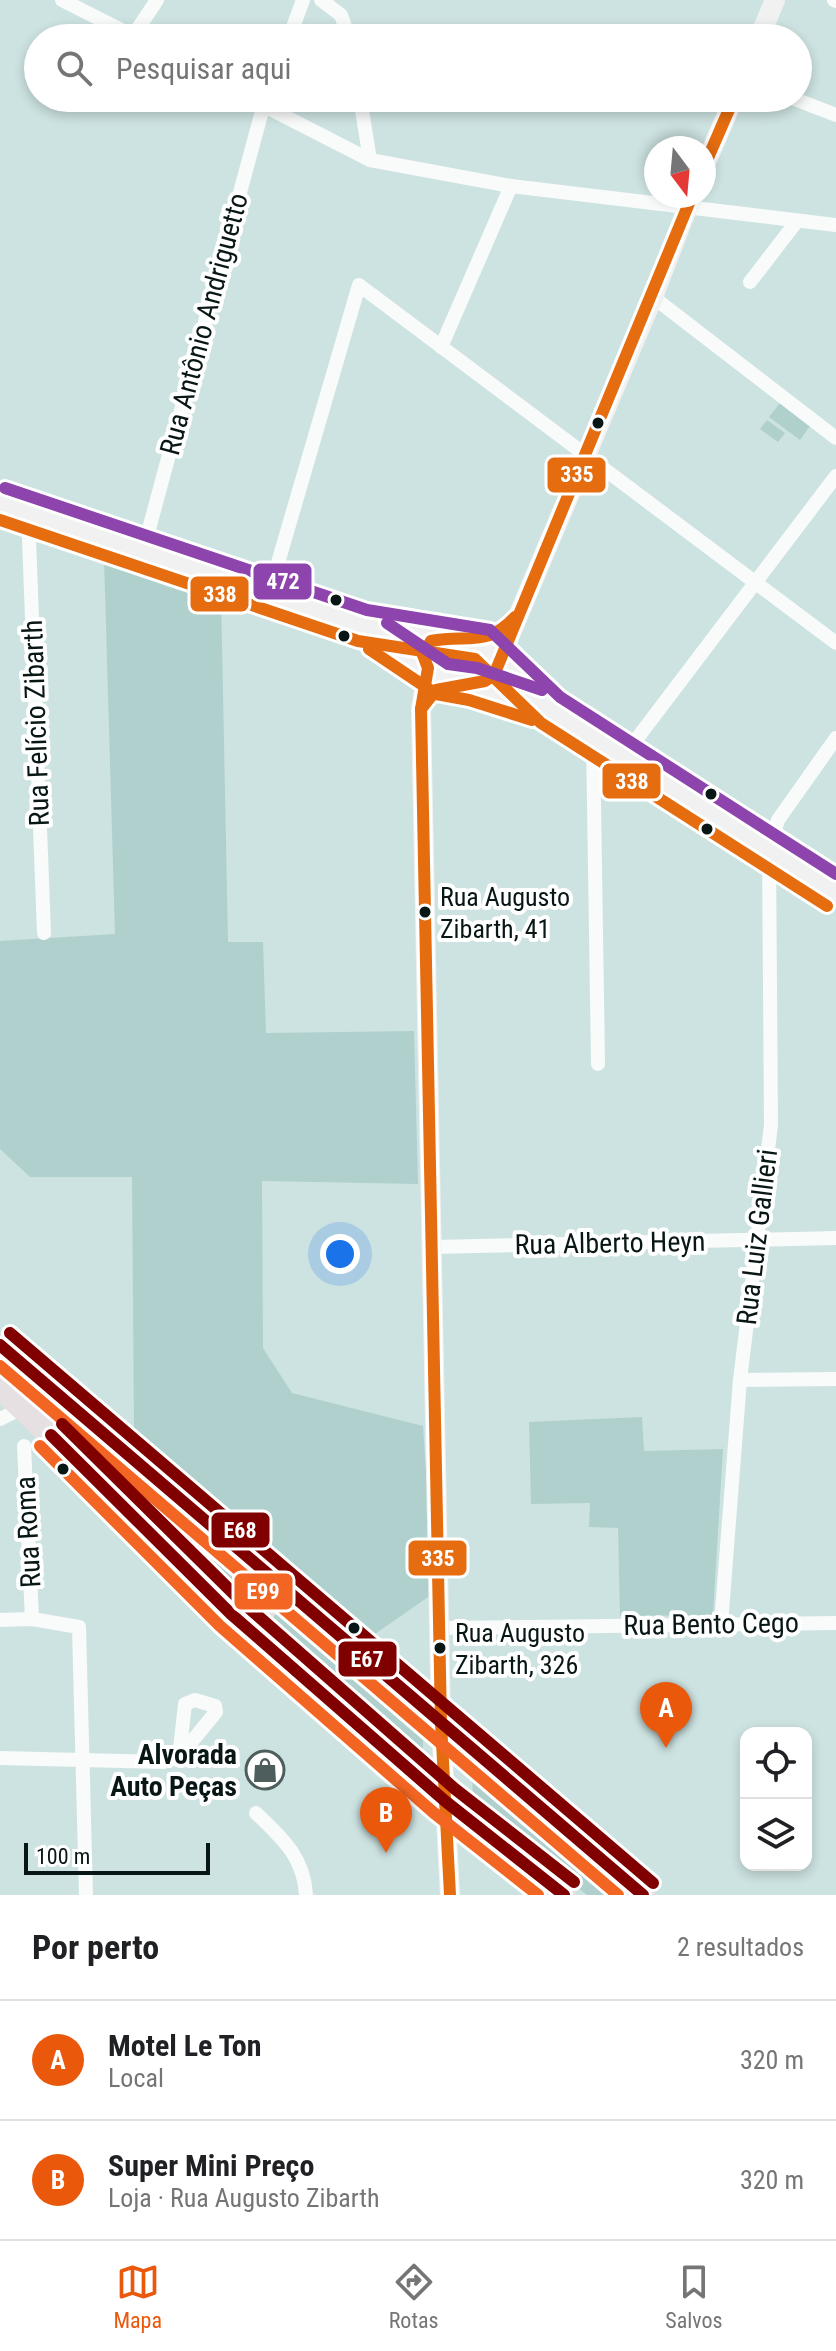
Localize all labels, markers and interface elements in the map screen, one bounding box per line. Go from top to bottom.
search box [24,24,812,112]
icon: search [52,46,96,90]
text: Pesquisar aqui [116,51,291,86]
north arrow [644,136,716,208]
street label: Rua Antônio Andriguetto [153,189,255,459]
unlabelled marker [590,415,606,431]
line badge: 335 [546,456,607,494]
text: 335 [560,462,594,487]
line badge: 472 [252,562,313,601]
text: 472 [266,569,300,594]
line badge: 338 [189,575,250,613]
text: 338 [203,582,237,607]
unlabelled marker [328,592,344,608]
street label: Rua Felício Zibarth [16,619,56,827]
unlabelled marker [336,628,352,644]
line badge: 338 [601,762,662,800]
text: 338 [615,769,649,794]
unlabelled marker [703,786,719,802]
unlabelled marker [699,821,715,837]
place label: Rua Augusto Zibarth, 41 [440,882,570,944]
marker: Rua Augusto Zibarth, 41 [417,904,433,920]
street label: Rua Luiz Gallieri [730,1147,784,1327]
street label: Rua Alberto Heyn [514,1225,706,1261]
your location [320,1234,360,1274]
unlabelled marker [55,1461,71,1477]
street label: Rua Roma [9,1475,47,1589]
line badge: E68 [210,1511,271,1549]
text: E68 [223,1518,257,1543]
line badge: 335 [407,1539,468,1577]
text: 335 [421,1546,455,1571]
line badge: E99 [233,1572,294,1611]
text: E99 [246,1579,280,1604]
street label: Rua Bento Cego [623,1606,799,1642]
place label: Rua Augusto Zibarth, 326 [455,1618,585,1680]
unlabelled marker [346,1620,362,1636]
line badge: E67 [337,1640,398,1678]
marker: Rua Augusto Zibarth, 326 [432,1640,448,1656]
text: E67 [350,1647,384,1672]
pin: A [640,1682,692,1748]
map controls [740,1727,812,1871]
button: locate [740,1727,812,1799]
place label: Alvorada Auto Peças [110,1738,237,1803]
shop icon: Alvorada Auto Peças [244,1749,286,1791]
pin: B [360,1787,412,1853]
button: layers [740,1799,812,1871]
scale bar [24,1839,210,1875]
text: 100 m [36,1844,90,1869]
text: Por perto [32,1927,159,1967]
text: 2 resultados [677,1932,804,1962]
text: Motel Le Ton [108,2028,261,2063]
text: A [50,2045,66,2075]
text: 320 m [740,2045,804,2075]
text: Local [108,2063,164,2093]
text: Super Mini Preço [108,2148,314,2183]
text: B [51,2165,65,2195]
text: 320 m [740,2165,804,2195]
text: Loja · Rua Augusto Zibarth [108,2183,380,2213]
tab: Mapa [113,2260,162,2333]
tab: Rotas [389,2260,439,2333]
tab: Salvos [665,2260,723,2333]

